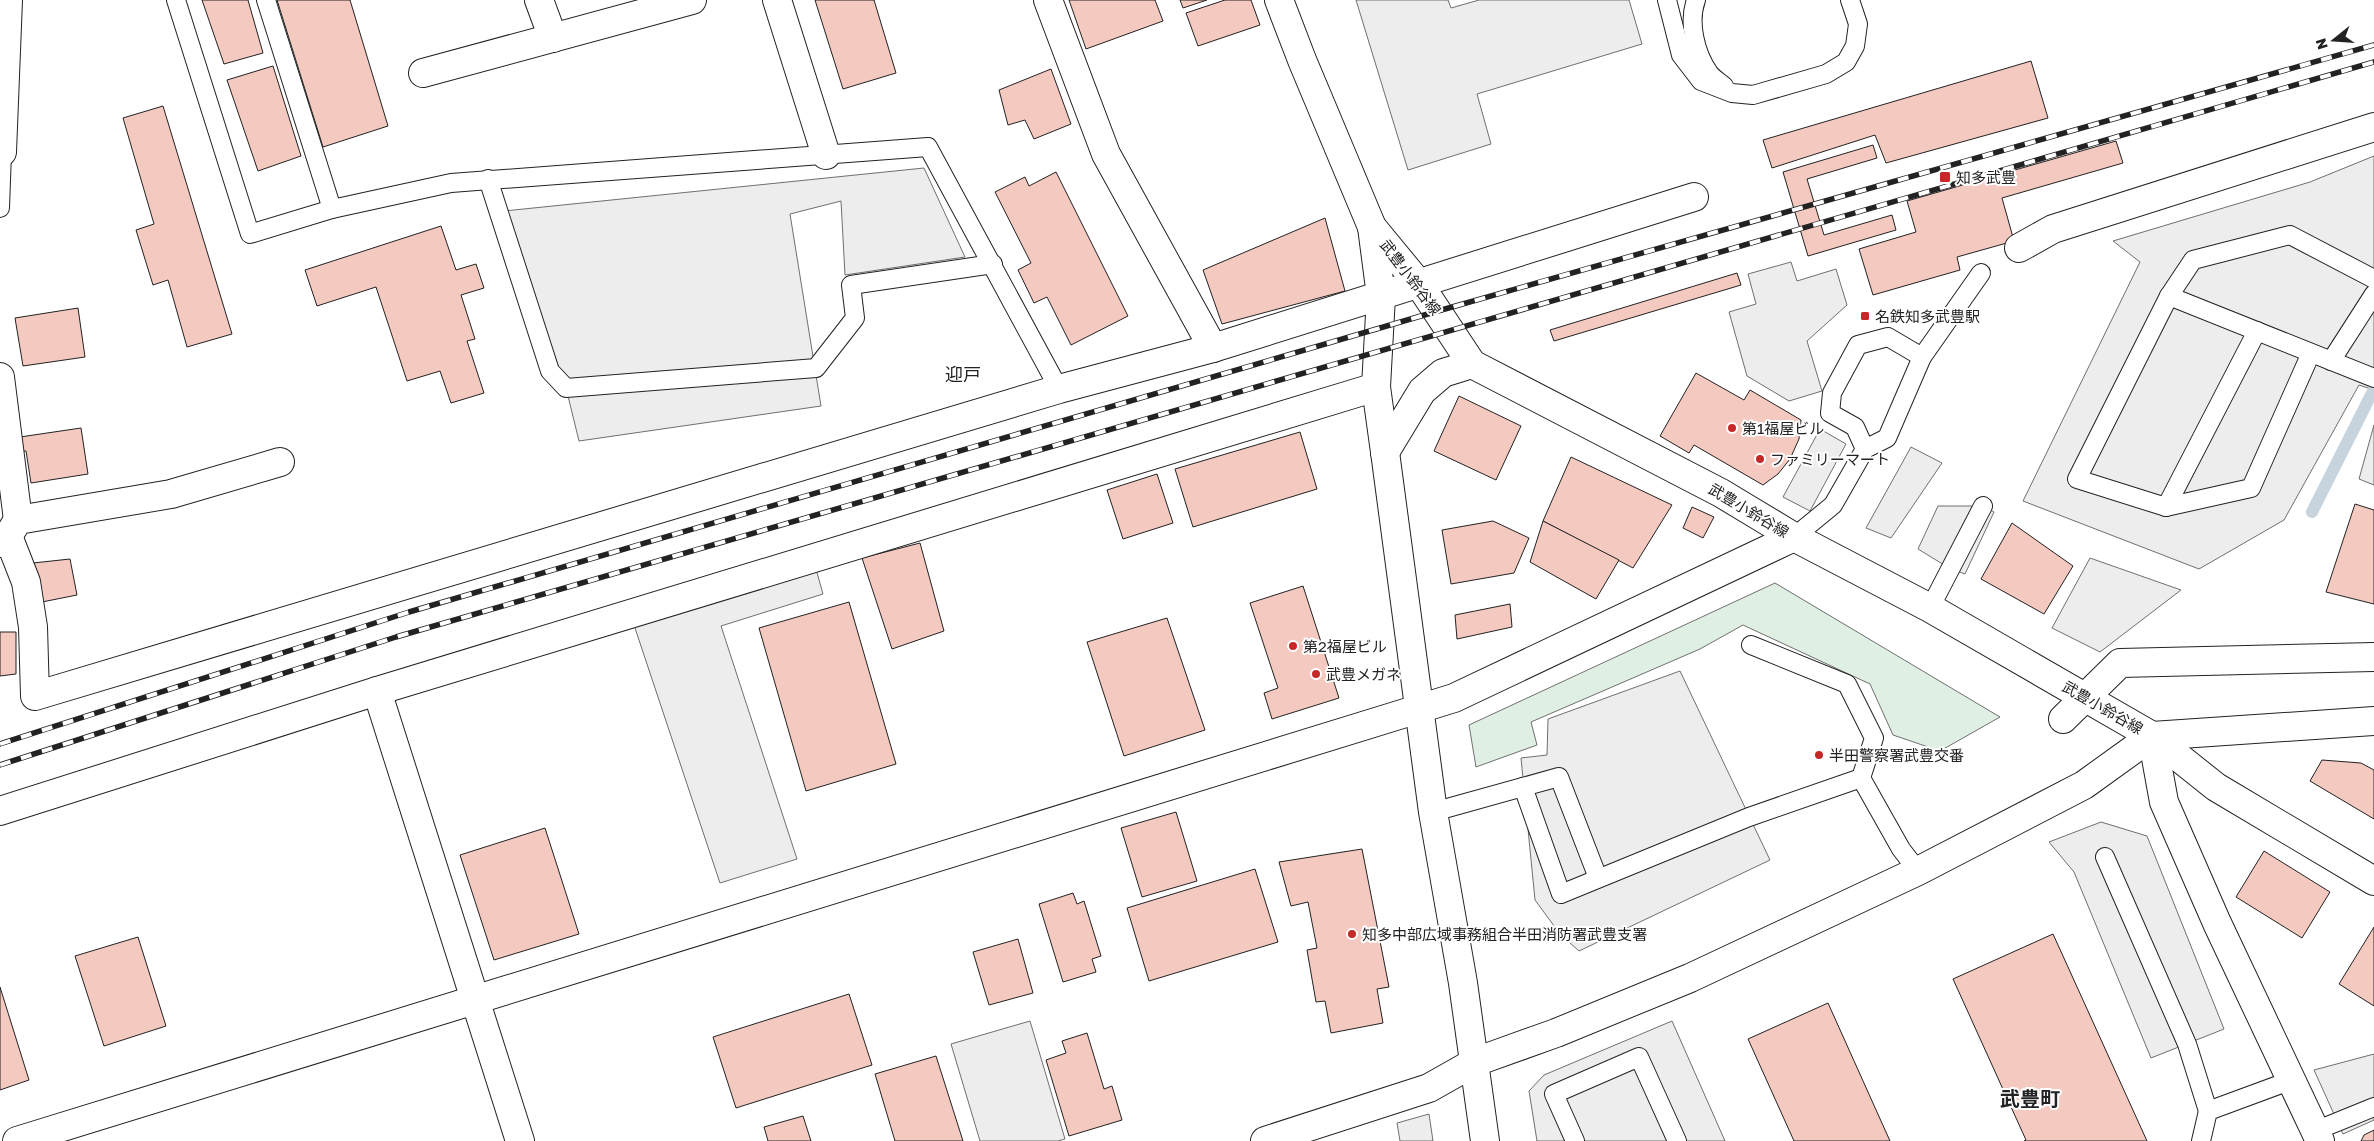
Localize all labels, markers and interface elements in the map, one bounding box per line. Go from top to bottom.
north arrow [2309,15,2359,65]
text: N [2311,36,2331,52]
place label: 知多武豊 [1956,168,2016,186]
marker: 知多武豊 [1938,170,1952,184]
street label: 武豊小鈴谷線 [1377,236,1445,318]
place label: 名鉄知多武豊駅 [1875,307,1980,325]
marker: 名鉄知多武豊駅 [1859,310,1871,322]
district label: 迎戸 [945,363,981,385]
place label: 第1福屋ビル [1742,419,1824,437]
marker: 第1福屋ビル [1726,422,1738,434]
place label: ファミリーマート [1770,450,1890,468]
marker: ファミリーマート [1754,453,1766,465]
street label: 武豊小鈴谷線 [1706,479,1792,541]
place label: 第2福屋ビル [1303,637,1387,655]
marker: 第2福屋ビル [1287,640,1299,652]
place label: 武豊メガネ [1326,665,1401,683]
marker: 武豊メガネ [1310,668,1322,680]
street label: 武豊小鈴谷線 [2060,677,2146,737]
place label: 半田警察署武豊交番 [1829,746,1964,764]
marker: 半田警察署武豊交番 [1813,749,1825,761]
place label: 知多中部広域事務組合半田消防署武豊支署 [1362,925,1647,943]
marker: 知多中部広域事務組合半田消防署武豊支署 [1346,928,1358,940]
district label: 武豊町 [2000,1086,2060,1110]

